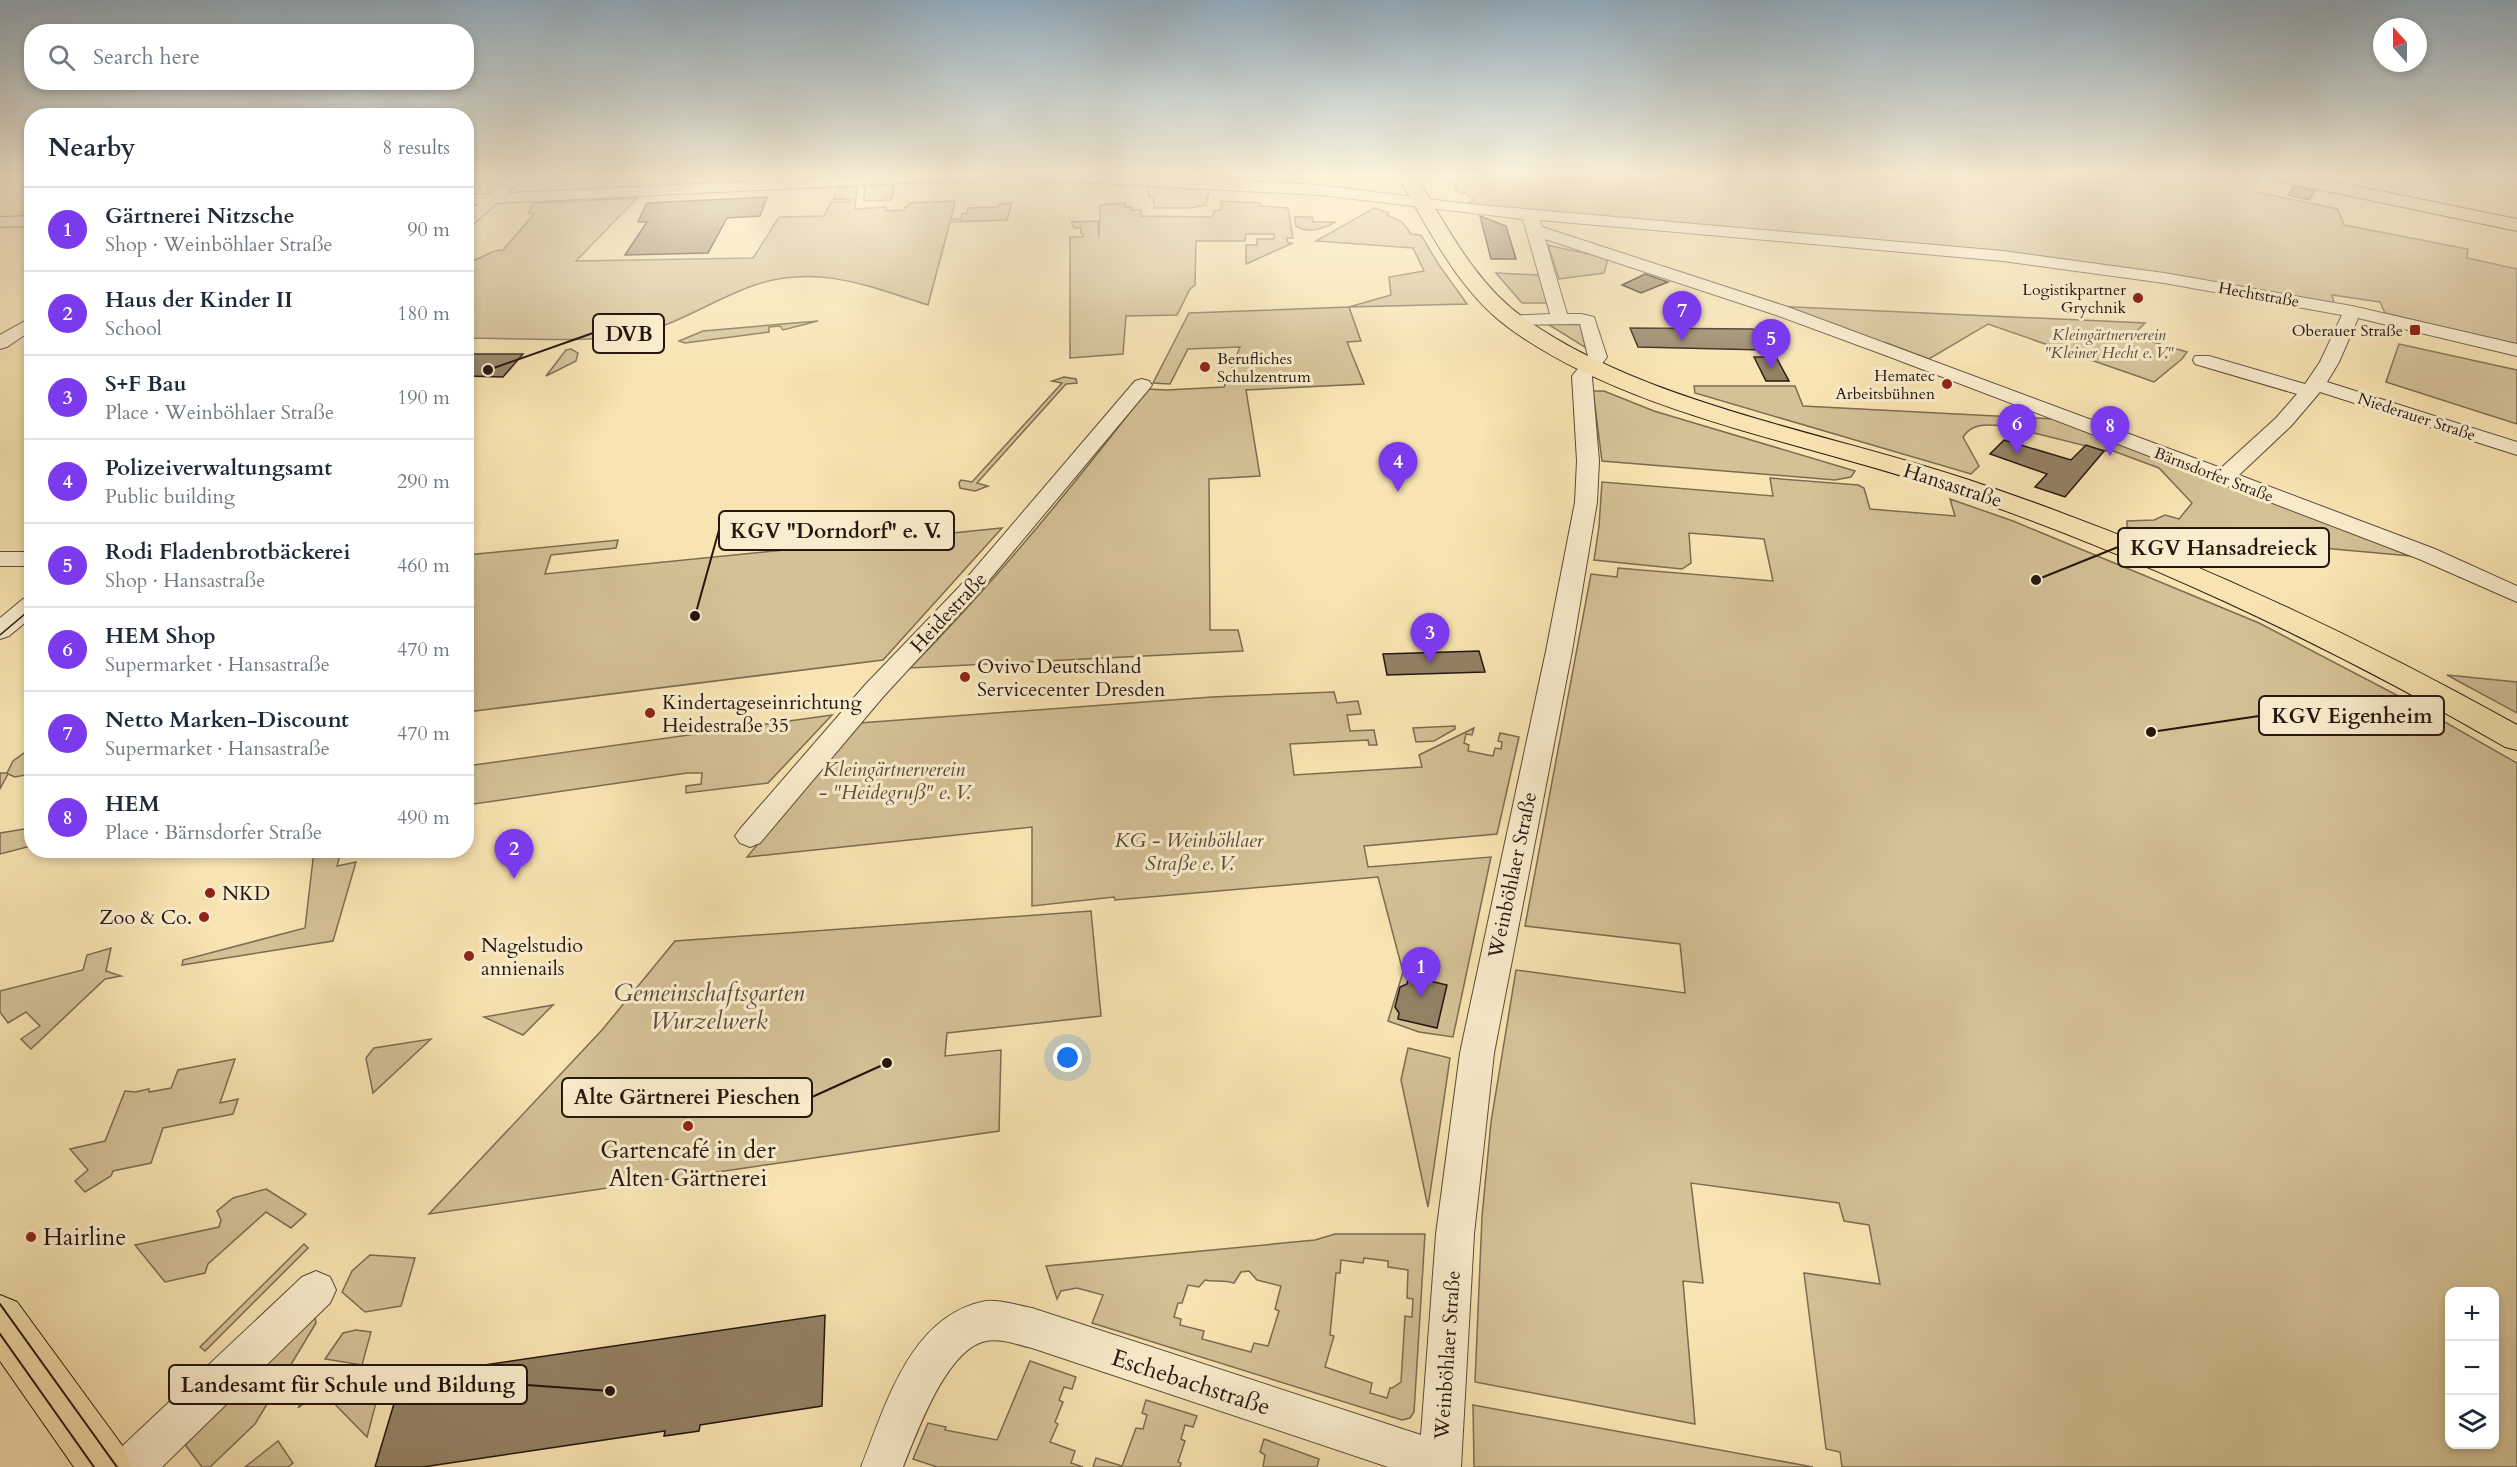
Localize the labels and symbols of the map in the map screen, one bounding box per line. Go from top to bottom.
north arrow [2373,18,2427,72]
street label: Hechtstraße [2217,277,2301,313]
place label: Logistikpartner Grychnik [2022,279,2126,319]
marker: Logistikpartner Grychnik [2131,291,2145,305]
pin: 7 [1662,292,1702,341]
callout: DVB [593,314,664,353]
text: DVB [605,320,653,349]
pin: 5 [1752,320,1790,369]
place label: Oberauer Straße [2292,320,2403,342]
marker: Oberauer Straße [2408,323,2422,337]
park label: Kleingärtnerverein "Kleiner Hecht e. V." [2044,324,2174,364]
place label: Berufliches Schulzentrum [1217,348,1311,388]
marker: Berufliches Schulzentrum [1198,360,1212,374]
place label: Hematec Arbeitsbühnen [1835,365,1935,405]
marker: Hematec Arbeitsbühnen [1940,377,1954,391]
street label: Niederauer Straße [2355,388,2478,446]
pin: 6 [1998,404,2036,454]
pin: 8 [2090,406,2130,456]
pin: 4 [1378,442,1418,492]
street label: Bärnsdorfer Straße [2151,442,2276,508]
street label: Hansastraße [1900,457,2006,514]
callout: KGV "Dorndorf" e. V. [719,511,954,550]
text: KGV "Dorndorf" e. V. [730,517,942,546]
callout: KGV Hansadreieck [2118,528,2329,567]
text: KGV Hansadreieck [2130,534,2318,563]
street label: Heidestraße [904,566,993,659]
pin: 3 [1410,614,1450,663]
place label: Ovivo Deutschland Servicecenter Dresden [977,653,1166,703]
marker: Ovivo Deutschland Servicecenter Dresden [958,670,972,684]
place label: Kindertageseinrichtung Heidestraße 35 [662,689,863,739]
callout: KGV Eigenheim [2259,696,2444,735]
text: KGV Eigenheim [2271,702,2433,731]
marker: Kindertageseinrichtung Heidestraße 35 [643,706,657,720]
park label: Kleingärtnerverein - "Heidegruß" e. V. [818,756,973,806]
street label: Weinböhlaer Straße [1481,789,1543,962]
park label: KG - Weinböhlaer Straße e. V. [1115,827,1265,877]
pin: 2 [494,830,534,879]
place label: NKD [222,880,270,907]
marker: NKD [203,886,217,900]
place label: Zoo & Co. [99,904,192,931]
marker: Zoo & Co. [197,910,211,924]
place label: Nagelstudio annienails [481,932,583,982]
pin: 1 [1402,948,1440,997]
marker: Nagelstudio annienails [462,949,476,963]
park label: Gemeinschaftsgarten Wurzelwerk [614,977,805,1038]
your location [1053,1043,1082,1072]
callout: Alte Gärtnerei Pieschen [562,1078,812,1117]
text: Alte Gärtnerei Pieschen [574,1083,801,1112]
marker: Gartencafé in der Alten Gärtnerei [681,1119,695,1133]
place label: Gartencafé in der Alten Gärtnerei [600,1134,776,1195]
place label: Hairline [43,1221,126,1254]
marker: Hairline [24,1230,38,1244]
street label: Weinböhlaer Straße [1428,1270,1467,1441]
street label: Eschebachstraße [1107,1341,1274,1424]
callout: Landesamt für Schule und Bildung [169,1365,527,1404]
text: Landesamt für Schule und Bildung [181,1371,516,1400]

